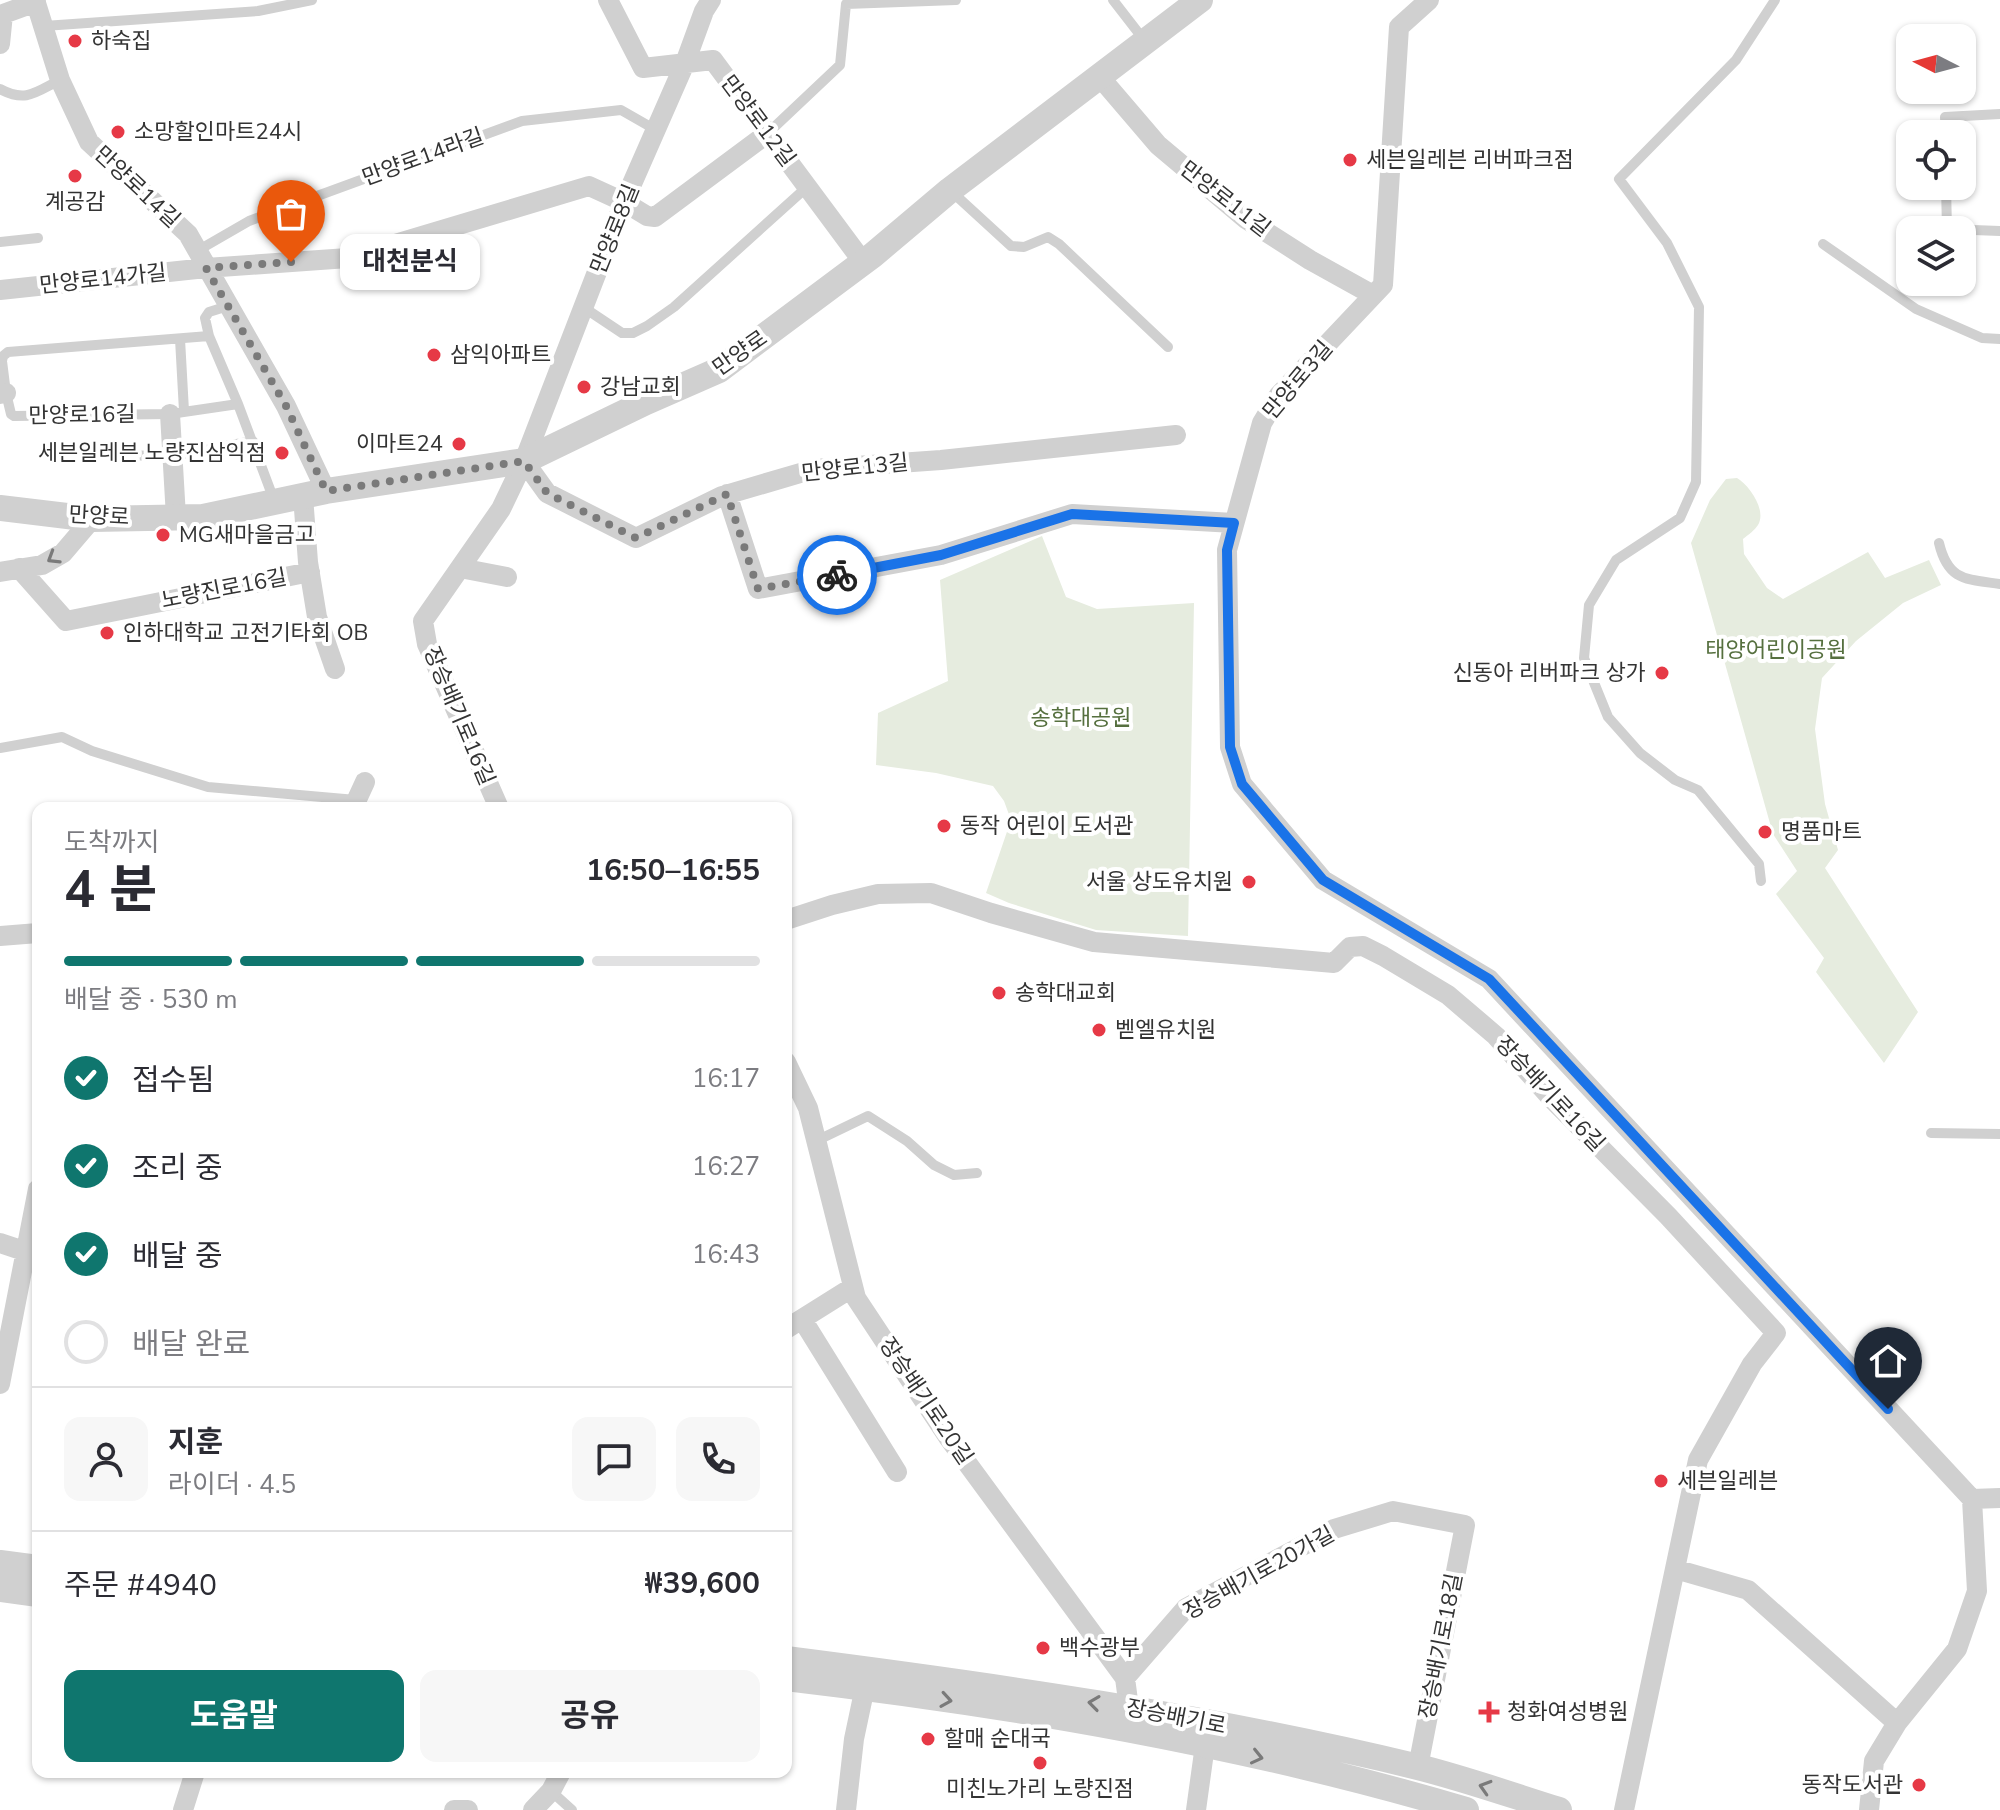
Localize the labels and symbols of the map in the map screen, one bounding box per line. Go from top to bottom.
north arrow [1896,24,1976,104]
place label: 하숙집 [91,26,152,56]
marker: 하숙집 [66,32,84,50]
street label: 만양로12길 [714,69,802,173]
place label: 소망할인마트24시 [134,117,302,147]
street label: 만양로14라길 [358,121,488,193]
marker: 소망할인마트24시 [109,123,127,141]
street label: 만양로14길 [88,139,186,235]
place label: 세븐일레븐 리버파크점 [1366,145,1574,175]
marker: 세븐일레븐 리버파크점 [1341,151,1359,169]
street label: 만양로11길 [1173,154,1277,244]
marker: 계공감 [66,167,84,185]
pin [257,180,325,262]
street label: 만양로8길 [583,180,647,278]
place label: 계공감 [45,187,105,217]
callout: 대천분식 [339,234,479,290]
street label: 만양로14가길 [38,257,168,301]
street label: 만양로 [707,323,773,383]
street label: 만양로3길 [1256,334,1340,426]
place label: 삼익아파트 [450,340,551,370]
marker: 삼익아파트 [425,346,443,364]
place label: 강남교회 [600,372,681,402]
marker: 강남교회 [575,378,593,396]
street label: 만양로16길 [28,399,136,431]
place label: 이마트24 [356,429,443,459]
marker: 이마트24 [450,435,468,453]
place label: 세븐일레븐 노량진삼익점 [38,438,266,468]
marker: 세븐일레븐 노량진삼익점 [273,444,291,462]
street label: 만양로13길 [800,447,910,489]
street label: 만양로 [68,499,130,533]
place label: MG새마을금고 [179,520,315,550]
marker: MG새마을금고 [154,526,172,544]
courier [797,535,877,615]
one-way arrow [47,548,62,563]
street label: 노량진로16길 [159,562,289,616]
place label: 인하대학교 고전기타회 OB [123,618,368,648]
marker: 인하대학교 고전기타회 OB [98,624,116,642]
park label: 태양어린이공원 [1705,635,1847,665]
street label: 장승배기로16길 [416,642,502,790]
place label: 신동아 리버파크 상가 [1453,658,1646,688]
marker: 신동아 리버파크 상가 [1653,664,1671,682]
park label: 송학대공원 [1030,703,1132,733]
place label: 동작 어린이 도서관 [960,811,1133,841]
marker: 동작 어린이 도서관 [935,817,953,835]
place label: 명품마트 [1781,817,1862,847]
marker: 명품마트 [1756,823,1774,841]
place label: 서울 상도유치원 [1086,867,1233,897]
marker: 서울 상도유치원 [1240,873,1258,891]
place label: 송학대교회 [1015,978,1116,1008]
marker: 송학대교회 [990,984,1008,1002]
place label: 벧엘유치원 [1115,1015,1216,1045]
marker: 벧엘유치원 [1090,1021,1108,1039]
street label: 장승배기로16길 [1489,1030,1611,1158]
pin [1854,1327,1922,1409]
street label: 장승배기로20길 [872,1331,980,1471]
place label: 세븐일레븐 [1677,1466,1778,1496]
marker: 세븐일레븐 [1652,1472,1670,1490]
street label: 장승배기로20가길 [1178,1519,1340,1627]
street label: 장승배기로18길 [1412,1571,1470,1721]
place label: 백수광부 [1059,1633,1140,1663]
marker: 백수광부 [1034,1639,1052,1657]
one-way arrow [940,1691,953,1708]
street label: 장승배기로 [1123,1693,1229,1741]
one-way arrow [1087,1695,1101,1712]
place label: 청화여성병원 [1507,1697,1628,1727]
marker: 청화여성병원 [1478,1701,1500,1723]
place label: 할매 순대국 [944,1724,1051,1754]
marker: 할매 순대국 [919,1730,937,1748]
one-way arrow [1250,1748,1263,1765]
marker: 미친노가리 노량진점 [1031,1754,1049,1772]
place label: 동작도서관 [1802,1770,1903,1800]
place label: 미친노가리 노량진점 [946,1774,1134,1804]
marker: 동작도서관 [1910,1776,1928,1794]
one-way arrow [1478,1780,1492,1796]

